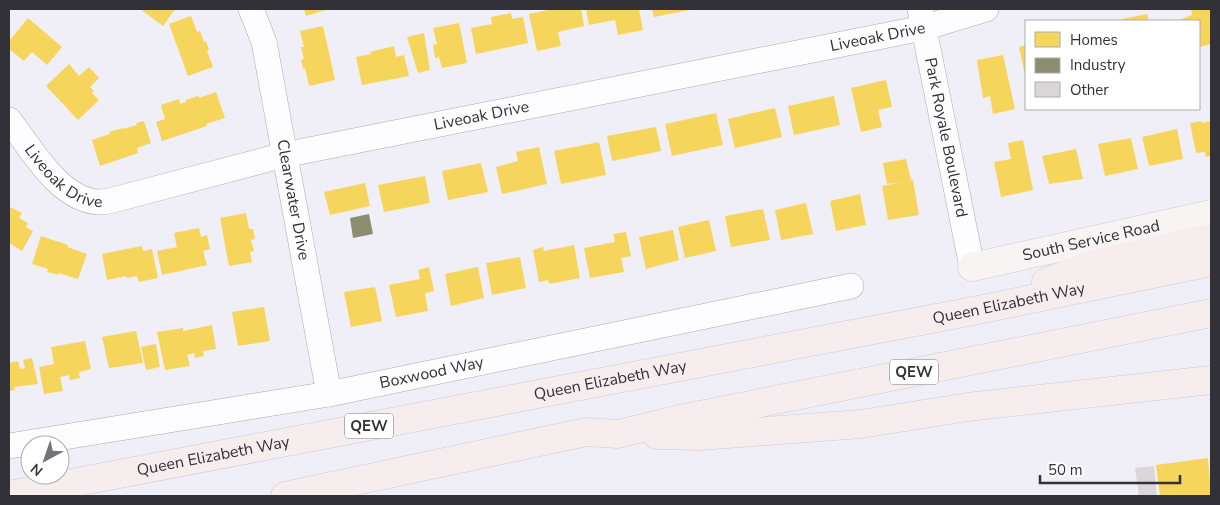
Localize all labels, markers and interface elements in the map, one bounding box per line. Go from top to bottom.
street label: Liveoak Drive [828,17,927,57]
legend [1025,20,1200,110]
text: Homes [1070,30,1118,50]
text: Industry [1070,55,1126,75]
street label: Park Royale Boulevard [919,56,973,219]
text: Other [1070,80,1109,100]
street label: Liveoak Drive [432,96,531,136]
street label: Clearwater Drive [271,138,315,262]
street label: Liveoak Drive [19,140,103,213]
street label: South Service Road [1020,215,1162,267]
street label: Queen Elizabeth Way [931,277,1088,330]
street label: Boxwood Way [378,351,486,394]
street label: Queen Elizabeth Way [532,355,689,406]
road number: QEW [890,360,938,384]
road number: QEW [345,414,393,438]
street label: Queen Elizabeth Way [135,431,292,481]
north arrow [20,435,70,485]
scale bar [1040,452,1180,484]
text: N [27,459,47,480]
text: 50 m [1048,460,1083,480]

